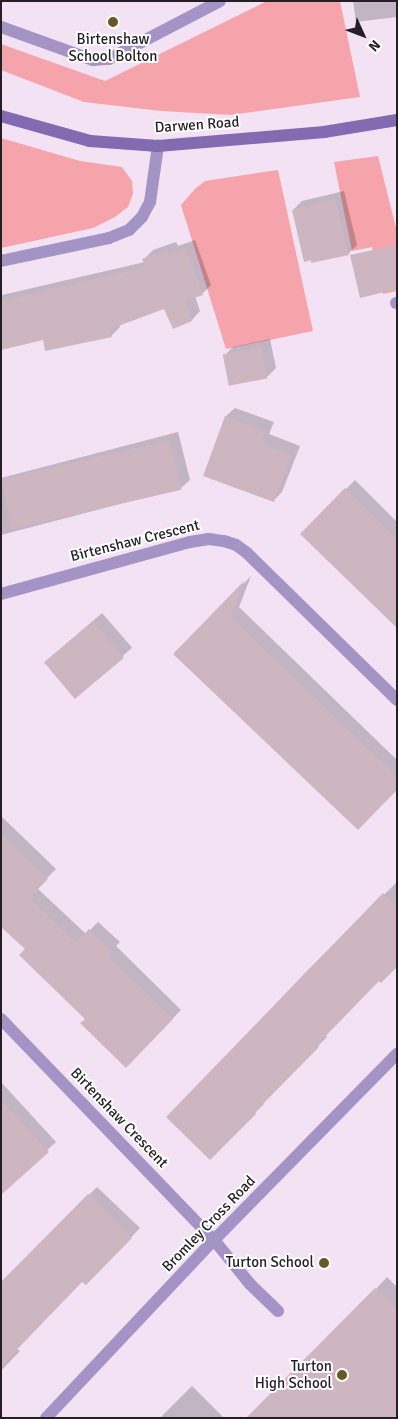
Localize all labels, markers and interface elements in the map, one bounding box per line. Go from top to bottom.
north arrow [338,10,388,60]
marker: Birtenshaw School Bolton [107,16,119,28]
place label: Birtenshaw School Bolton [68,30,158,65]
text: N [365,36,384,55]
street label: Darwen Road [154,113,240,137]
street label: Birtenshaw Crescent [69,516,201,566]
street label: Birtenshaw Crescent [67,1064,171,1172]
street label: Bromley Cross Road [159,1172,259,1276]
place label: Turton School [226,1254,314,1272]
marker: Turton School [318,1257,330,1269]
place label: Turton High School [255,1357,332,1392]
marker: Turton High School [336,1369,348,1381]

